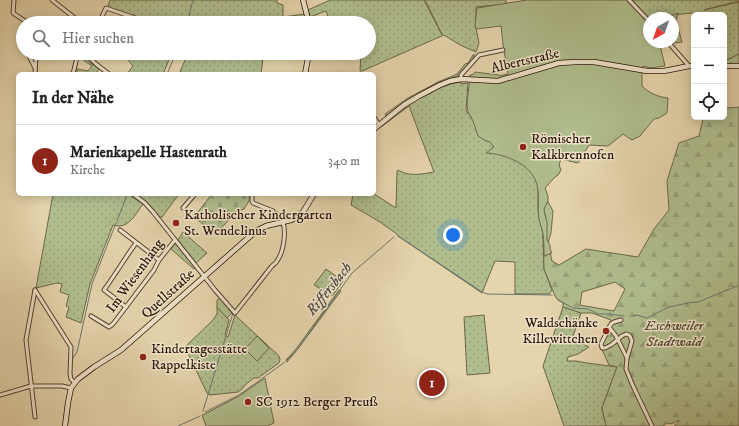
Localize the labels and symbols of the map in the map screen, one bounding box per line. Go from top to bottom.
north arrow [643,12,679,48]
street label: Albertstraße [489,44,561,78]
place label: Römischer Kalkbrennofen [531,130,615,164]
marker: Römischer Kalkbrennofen [518,142,528,152]
place label: Katholischer Kindergarten St. Wendelinus [184,206,333,240]
marker: Katholischer Kindergarten St. Wendelinus [171,218,181,228]
your location [443,225,463,245]
street label: Im Wiesenhang [102,235,168,316]
water label: Riffersbach [301,258,356,320]
street label: Quellstraße [137,265,199,323]
place label: Waldschänke Killewittchen [523,314,599,348]
park label: Eschweiler Stadtwald [644,317,704,351]
marker: Waldschänke Killewittchen [601,326,611,336]
place label: Kindertagesstätte Rappelkiste [151,340,248,374]
marker: Kindertagesstätte Rappelkiste [138,352,148,362]
pin: 1 [419,368,445,398]
place label: SC 1912 Berger Preuß [256,393,378,411]
marker: SC 1912 Berger Preuß [243,397,253,407]

